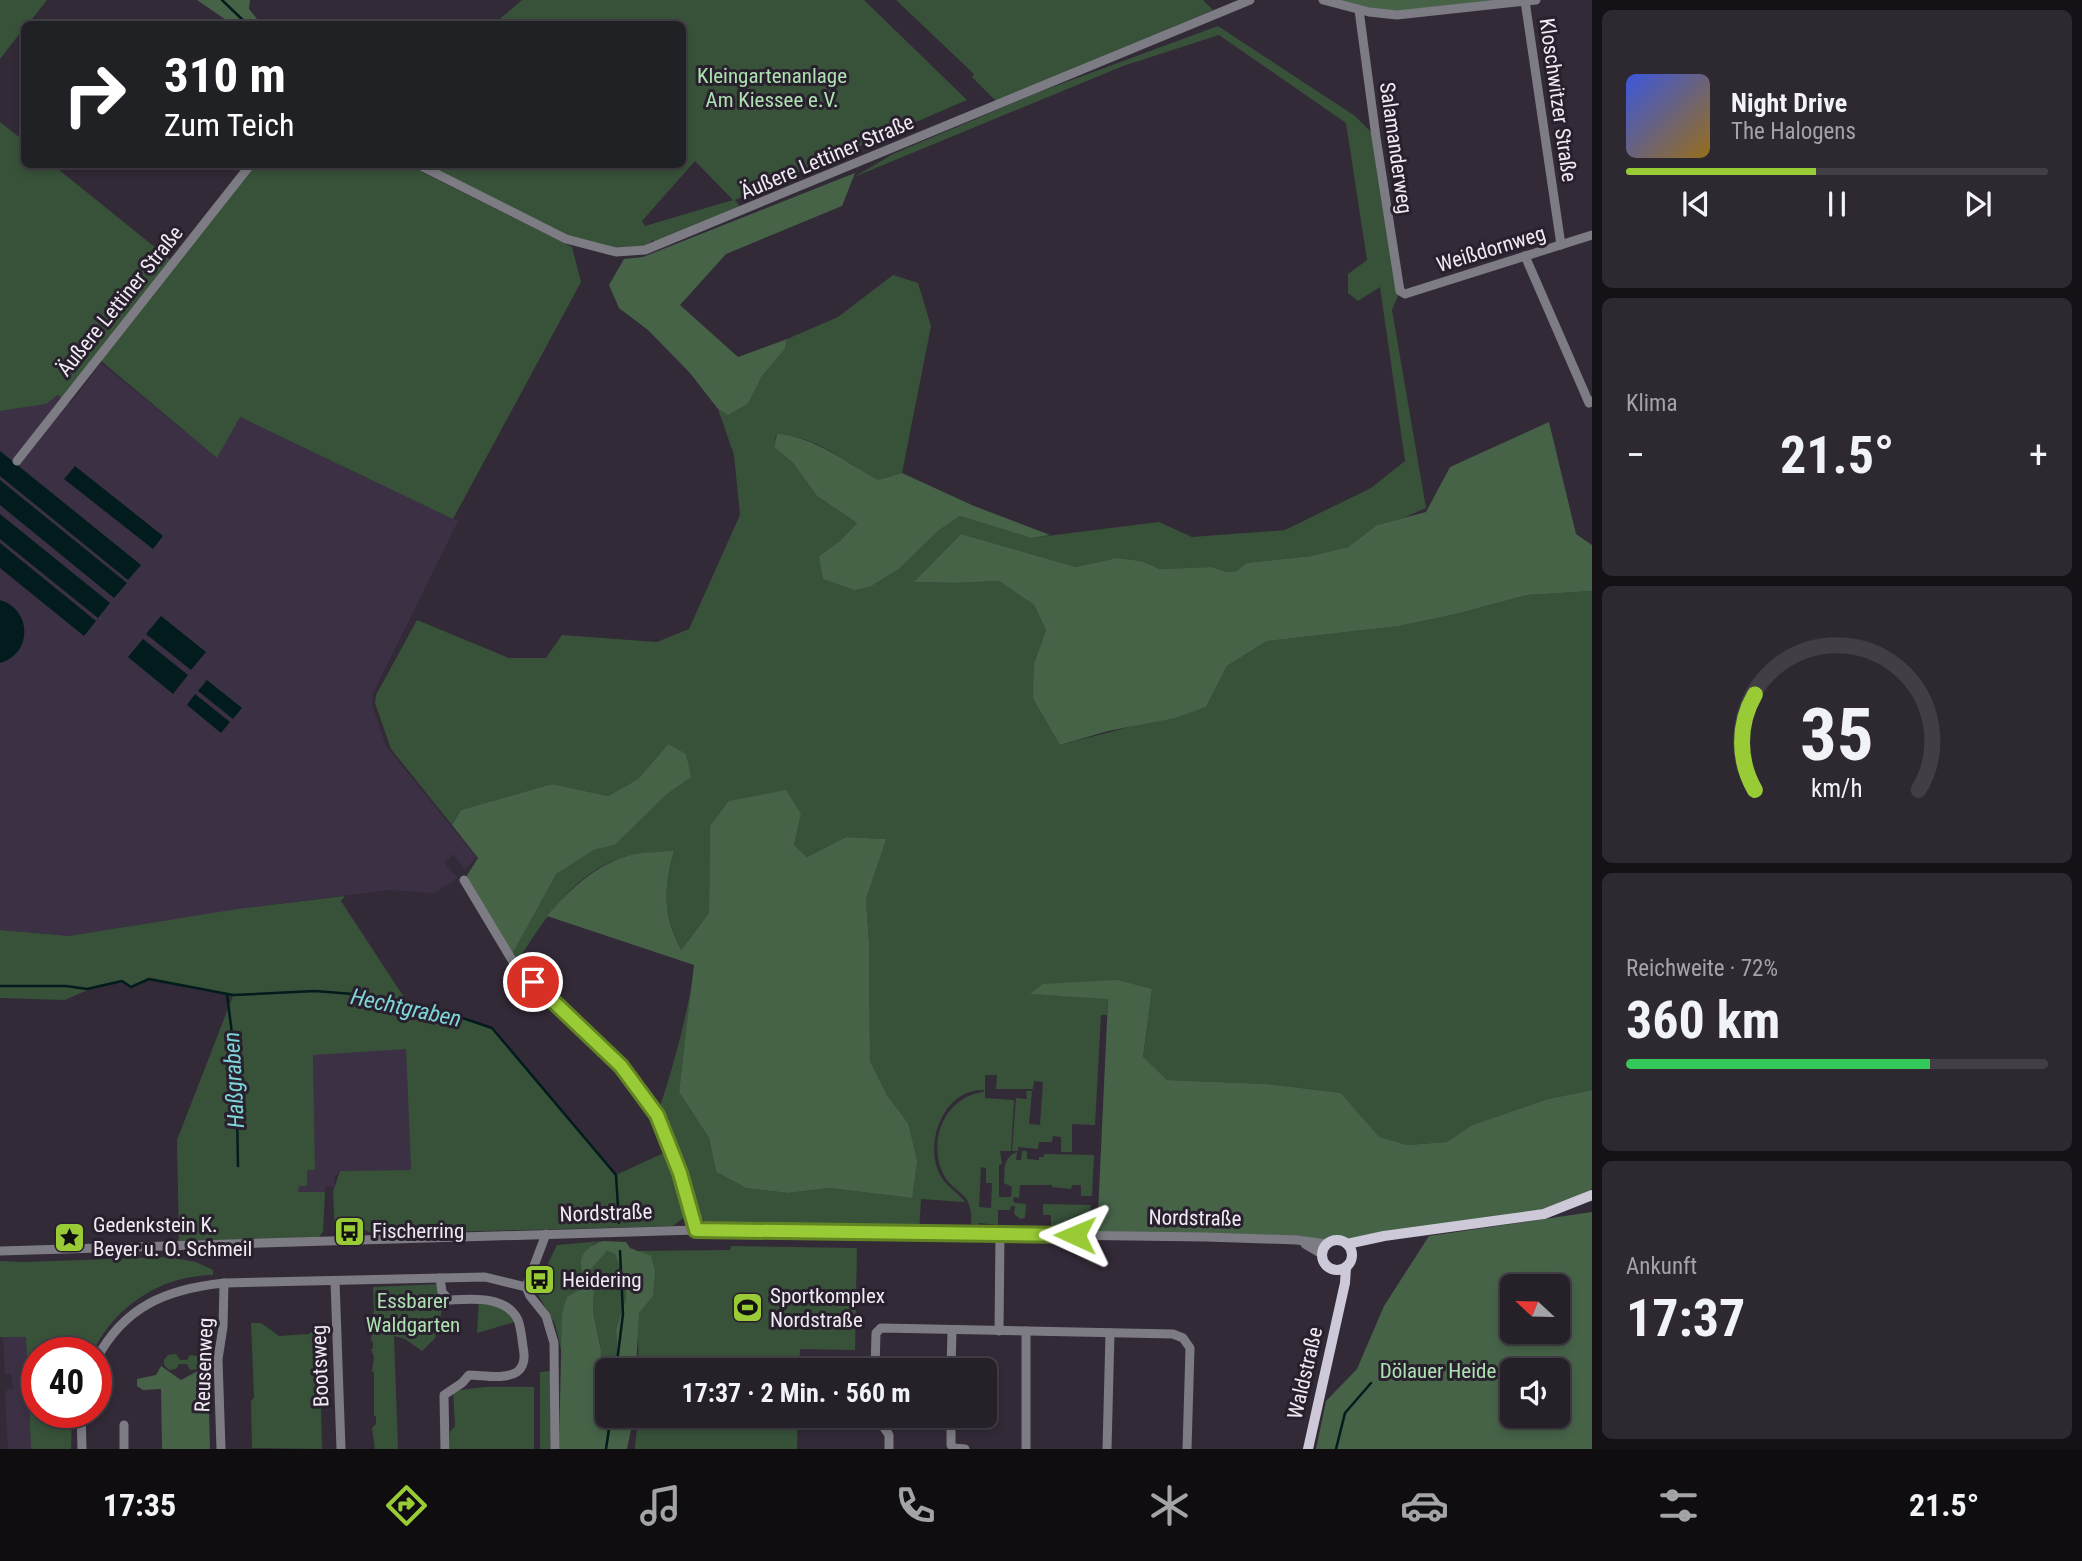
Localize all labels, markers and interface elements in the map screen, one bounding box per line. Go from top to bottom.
street label: Kloschwitzer Straße [1535,17,1581,184]
text: 310 m [164,47,286,104]
icon: right [49,49,140,140]
park label: Kleingartenanlage Am Kiessee e.V. [697,64,847,112]
street label: Salamanderweg [1375,81,1417,215]
text: Night Drive [1731,88,1847,118]
text: Zum Teich [164,106,294,144]
street label: Äußere Lettiner Straße [737,110,917,204]
text: The Halogens [1731,118,1856,145]
icon: previous [1677,185,1715,223]
icon: pause [1818,185,1856,223]
icon: next [1959,185,1997,223]
street label: Äußere Lettiner Straße [52,221,188,381]
street label: Weißdornweg [1434,221,1548,277]
text: Klima [1626,390,1677,417]
text: 21.5° [1780,425,1894,486]
text: − [1626,433,1645,477]
text: + [2029,433,2048,477]
text: 35 [1800,693,1874,779]
text: km/h [1811,774,1863,803]
pin [503,952,563,1012]
text: Reichweite · 72% [1626,955,1778,982]
icon: arrive [514,963,552,1001]
water label: Hechtgraben [348,983,464,1033]
text: 360 km [1626,990,1780,1051]
water label: Haßgraben [218,1031,250,1129]
position arrow [1038,1198,1112,1272]
street label: Nordstraße [559,1199,653,1227]
street label: Nordstraße [1148,1205,1242,1231]
place label: Gedenkstein K. Beyer u. O. Schmeil [93,1213,252,1261]
bus stop icon: Fischerring [332,1214,366,1248]
place label: Fischerring [372,1219,464,1243]
place icon: Gedenkstein K. Beyer u. O. Schmeil [53,1220,87,1254]
text: Ankunft [1626,1253,1697,1280]
bus stop icon: Heidering [522,1263,556,1297]
place label: Heidering [562,1268,642,1292]
north arrow [1500,1274,1570,1344]
map controls [1500,1274,1570,1428]
place label: Sportkomplex Nordstraße [770,1284,885,1332]
text: 17:37 [1626,1288,1745,1349]
park label: Essbarer Waldgarten [366,1289,460,1337]
sports icon: Sportkomplex Nordstraße [730,1291,764,1325]
street label: Reusenweg [190,1317,218,1413]
street label: Bootsweg [307,1325,333,1407]
street label: Waldstraße [1283,1325,1327,1421]
speed limit sign: 40 [21,1337,112,1428]
button: sound [1500,1358,1570,1428]
park label: Dölauer Heide [1380,1359,1496,1383]
text: 17:37 · 2 Min. · 560 m [682,1378,910,1408]
icon: directions [382,1481,431,1530]
icon: music [636,1481,685,1530]
icon: phone [891,1481,940,1530]
icon: climate [1145,1481,1194,1530]
icon: car [1400,1481,1449,1530]
icon: filters [1654,1481,1703,1530]
text: 17:35 [103,1486,176,1524]
text: 21.5° [1909,1486,1979,1524]

